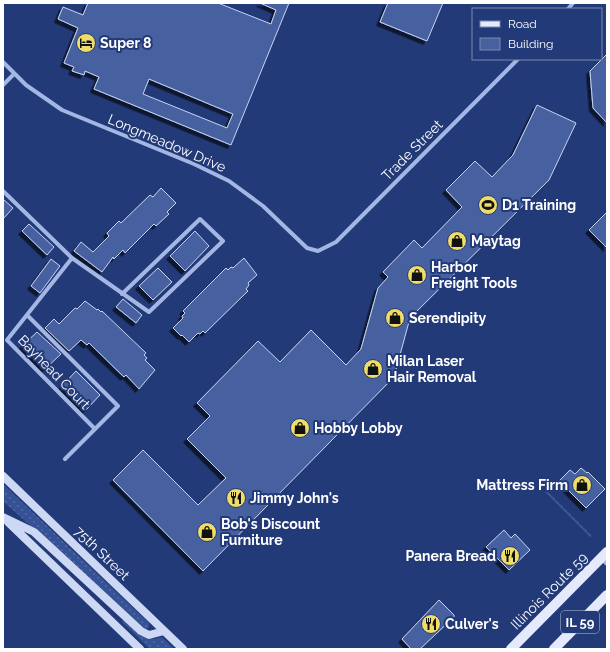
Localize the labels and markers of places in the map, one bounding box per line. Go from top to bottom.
hotel icon: Super 8 [75,32,97,54]
place label: Super 8 [100,35,151,51]
sports icon: D1 Training [477,194,499,216]
place label: D1 Training [502,197,576,213]
shop icon: Maytag [446,230,468,252]
place label: Maytag [471,233,521,249]
place label: Harbor Freight Tools [431,259,517,291]
shop icon: Harbor Freight Tools [406,264,428,286]
shop icon: Serendipity [384,307,406,329]
place label: Serendipity [409,310,487,326]
place label: Milan Laser Hair Removal [387,353,477,385]
shop icon: Milan Laser Hair Removal [362,358,384,380]
shop icon: Hobby Lobby [289,417,311,439]
place label: Hobby Lobby [314,420,403,436]
shop icon: Mattress Firm [571,474,593,496]
place label: Mattress Firm [476,477,568,493]
restaurant icon: Jimmy John's [225,487,247,509]
place label: Jimmy John's [250,490,339,506]
place label: Bob's Discount Furniture [221,516,321,548]
shop icon: Bob's Discount Furniture [196,521,218,543]
restaurant icon: Panera Bread [499,545,521,567]
place label: Panera Bread [405,548,496,564]
restaurant icon: Culver's [420,613,442,635]
place label: Culver's [445,616,499,632]

